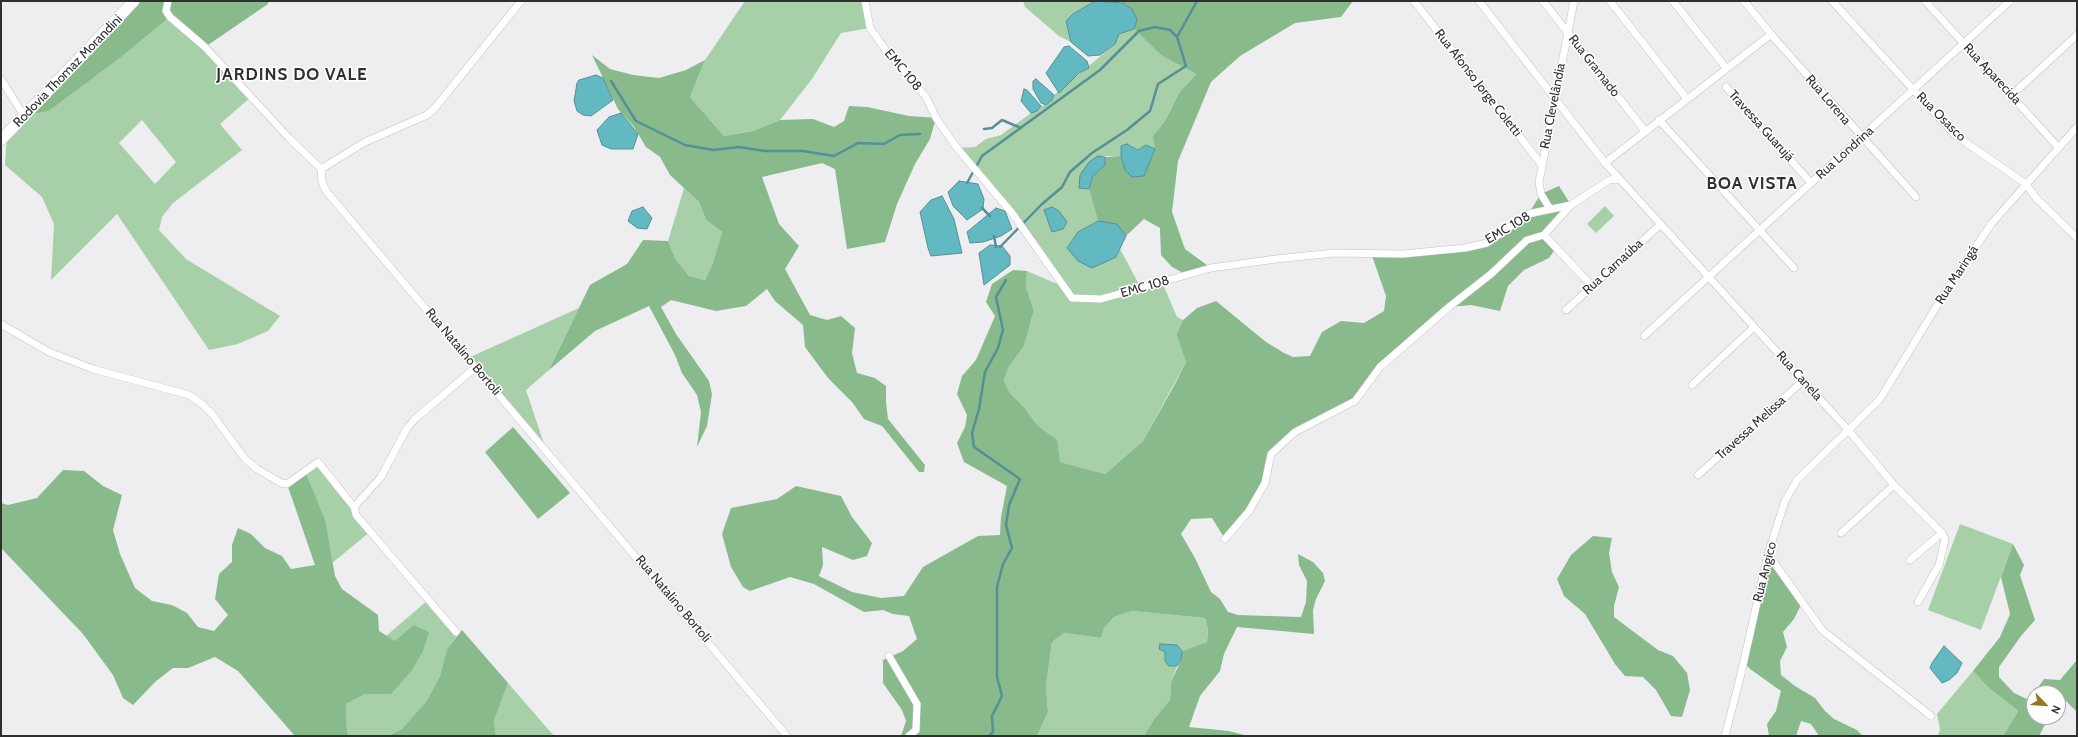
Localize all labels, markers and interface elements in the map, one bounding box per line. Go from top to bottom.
street label: Rodovia Thomaz Morandini [10,12,126,130]
street label: Rua Afonso Jorge Coletti [1431,26,1525,140]
street label: Rua Gramado [1565,32,1623,100]
street label: Rua Aparecida [1960,40,2024,108]
street label: EMC 108 [881,46,925,94]
street label: Rua Clevelândia [1537,62,1569,150]
district label: JARDINS DO VALE [216,65,368,85]
street label: Rua Lorena [1802,72,1854,128]
street label: Travessa Guarujá [1725,87,1797,165]
street label: Rua Osasco [1913,89,1969,145]
street label: Rua Londrina [1813,123,1877,183]
district label: BOA VISTA [1706,174,1798,194]
street label: EMC 108 [1483,208,1533,248]
street label: Rua Carnaúba [1580,236,1646,298]
street label: Rua Maringá [1932,243,1982,307]
street label: EMC 108 [1119,273,1171,301]
street label: Rua Natalino Bortoli [422,305,504,399]
street label: Rua Canela [1773,348,1825,404]
street label: Travessa Melissa [1713,393,1789,463]
street label: Rua Angico [1750,540,1780,604]
street label: Rua Natalino Bortoli [632,552,714,646]
north arrow [2026,685,2066,725]
text: N [2048,703,2064,716]

